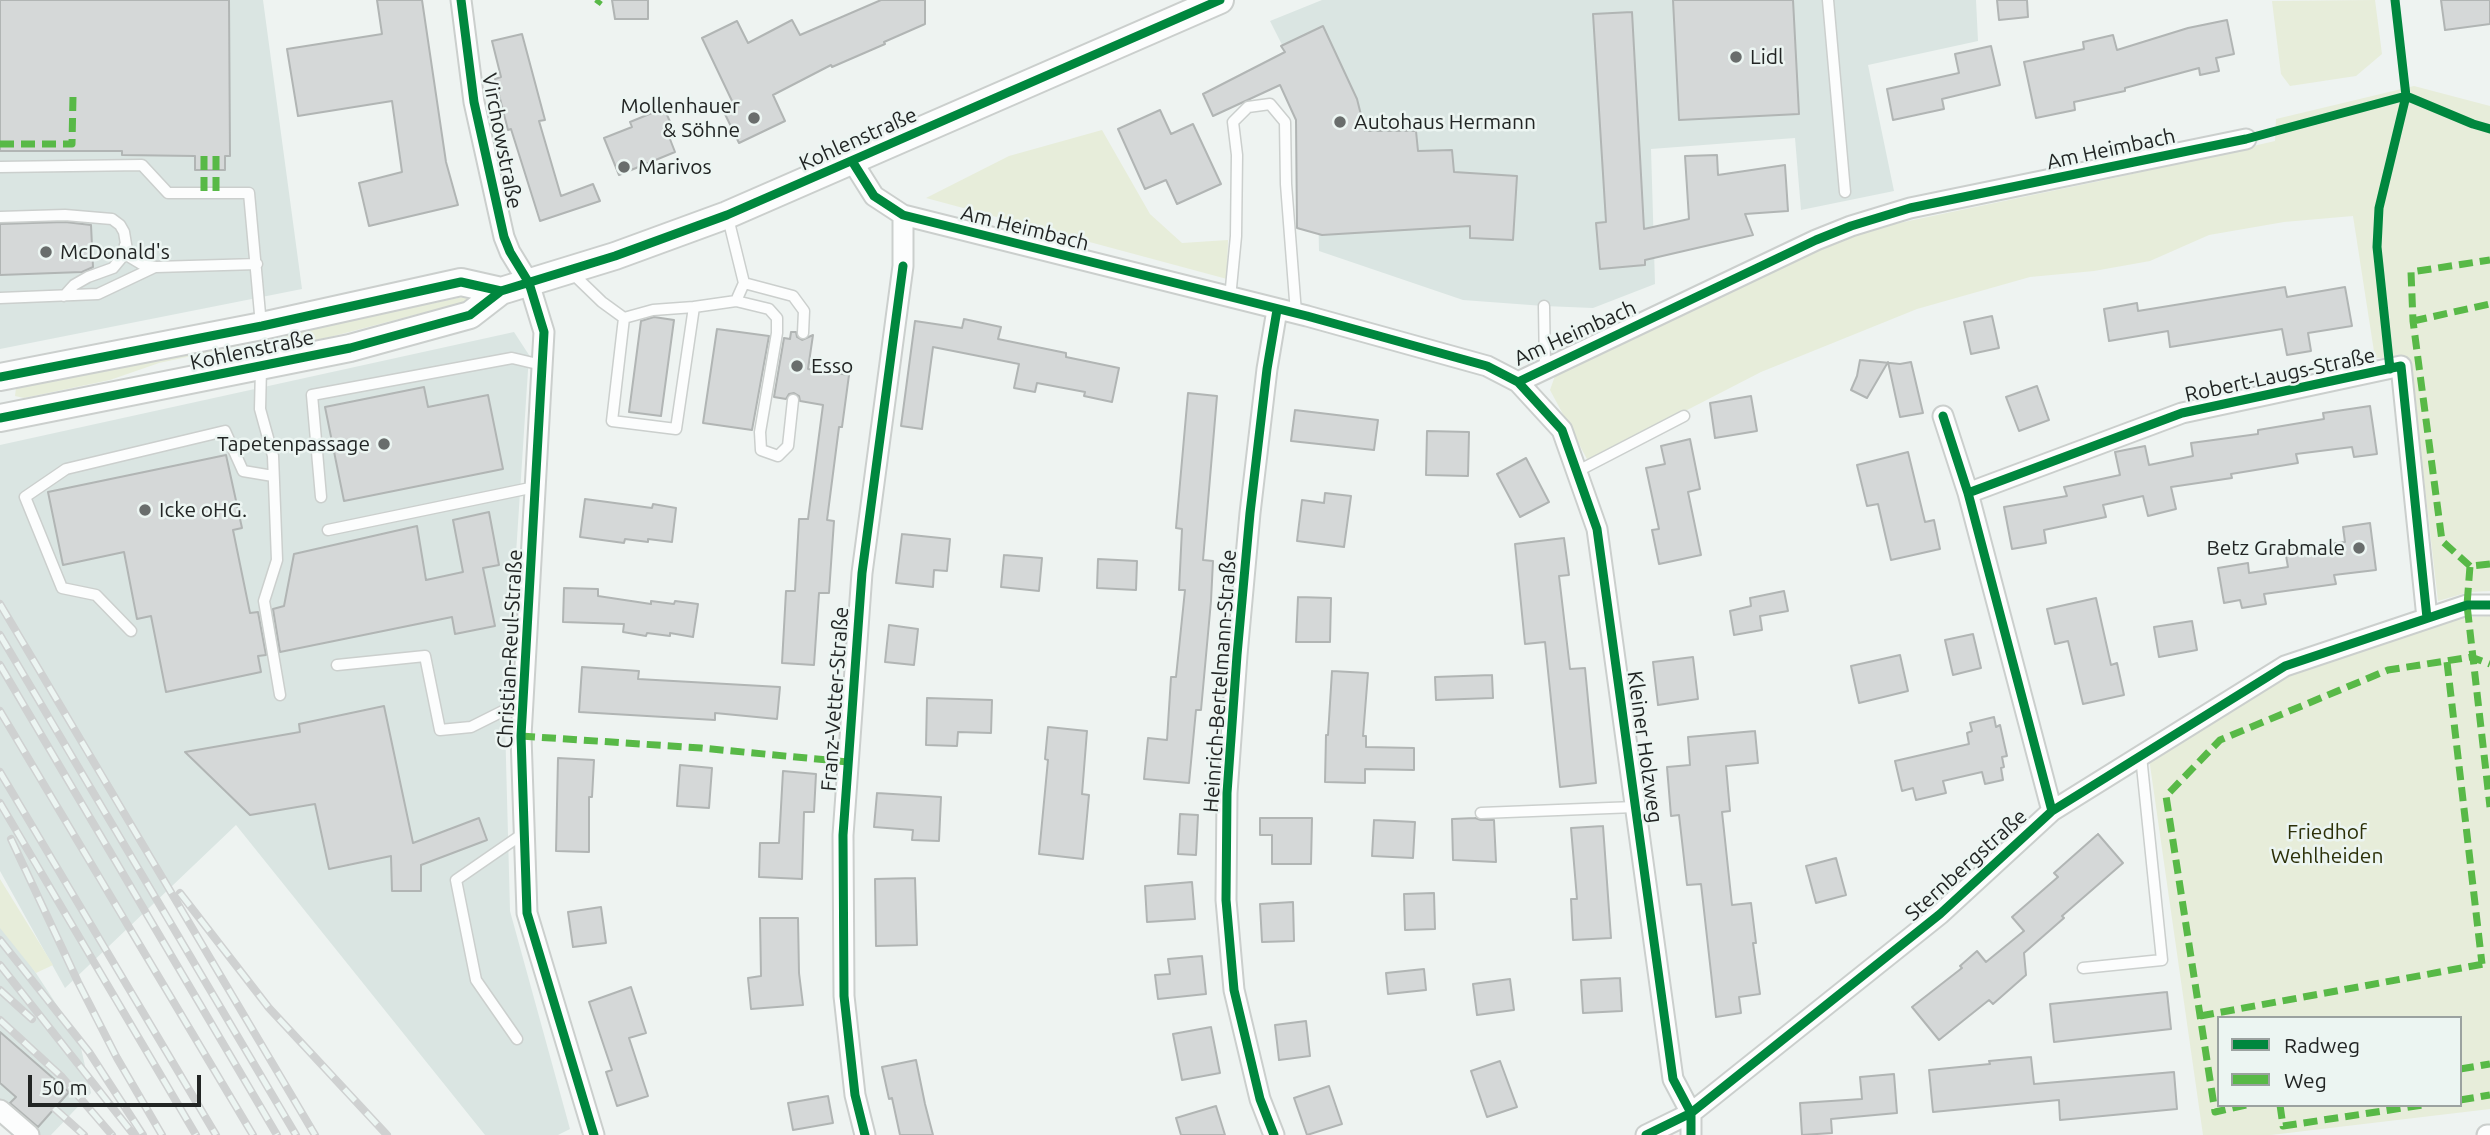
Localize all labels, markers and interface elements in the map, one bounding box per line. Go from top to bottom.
place label: Lidl [1750,44,1784,70]
marker: Lidl [1728,49,1744,65]
street label: Virchowstraße [476,71,528,211]
place label: Mollenhauer & Söhne [621,93,740,143]
street label: Kohlenstraße [795,102,921,176]
place label: Autohaus Hermann [1354,109,1536,135]
marker: Mollenhauer & Söhne [746,110,762,126]
marker: Autohaus Hermann [1332,114,1348,130]
street label: Am Heimbach [2044,123,2178,175]
place label: Marivos [638,154,712,180]
marker: Marivos [616,159,632,175]
street label: Am Heimbach [958,200,1092,256]
place label: McDonald's [60,239,170,265]
marker: McDonald's [38,244,54,260]
street label: Am Heimbach [1510,295,1640,371]
street label: Kohlenstraße [188,325,316,375]
street label: Robert-Laugs-Straße [2183,343,2377,407]
place label: Esso [811,353,853,379]
marker: Esso [789,358,805,374]
place label: Tapetenpassage [217,431,370,457]
marker: Tapetenpassage [376,436,392,452]
place label: Icke oHG. [159,497,247,523]
marker: Icke oHG. [137,502,153,518]
place label: Betz Grabmale [2206,535,2345,561]
marker: Betz Grabmale [2351,540,2367,556]
street label: Christian-Reul-Straße [492,549,528,749]
street label: Heinrich-Bertelmann-Straße [1198,549,1242,813]
street label: Franz-Vetter-Straße [816,606,854,792]
street label: Kleiner Holzweg [1622,669,1668,825]
street label: Sternbergstraße [1900,804,2032,926]
park label: Friedhof Wehlheiden [2271,819,2383,869]
legend [2217,1016,2462,1107]
text: Radweg [2284,1033,2360,1057]
scale bar [32,1062,205,1106]
text: Weg [2284,1068,2327,1092]
text: 50 m [41,1075,88,1099]

